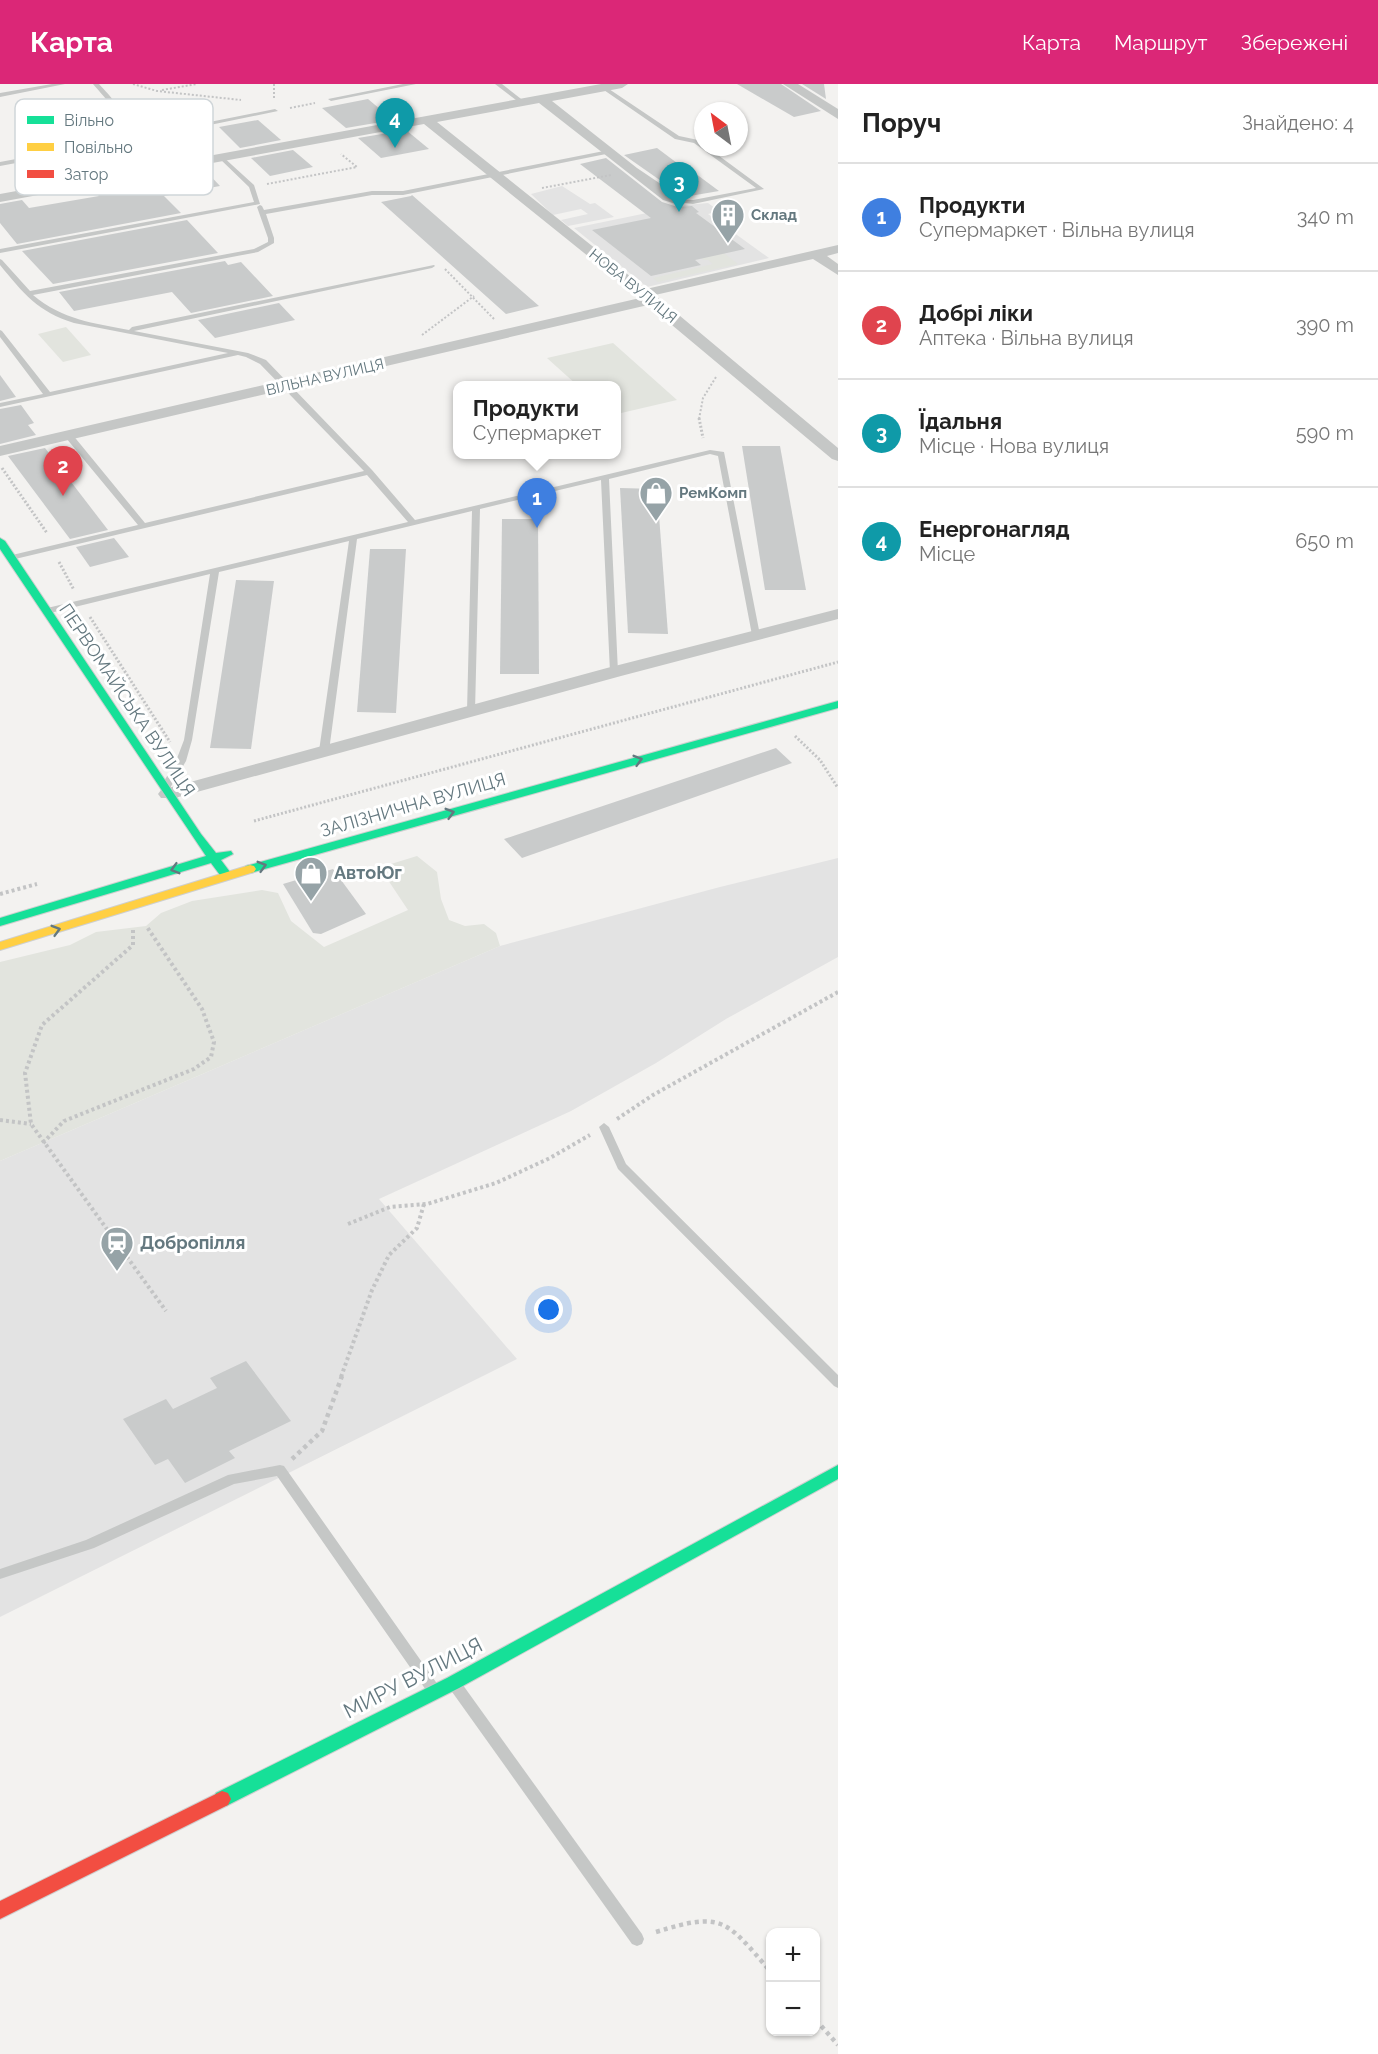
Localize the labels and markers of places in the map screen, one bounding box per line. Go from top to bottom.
pin: 4 [376,98,414,148]
pin: 3 [660,162,698,212]
building icon: Склад [710,197,746,244]
place label: Склад [751,206,797,224]
pin: 2 [44,446,82,496]
shop icon: РемКомп [638,475,674,522]
pin: 1 [518,478,556,528]
place label: РемКомп [679,484,747,502]
shop icon: АвтоЮг [293,855,329,902]
place label: АвтоЮг [334,862,402,883]
station icon: Добропілля [99,1225,135,1272]
place label: Добропілля [140,1232,245,1253]

